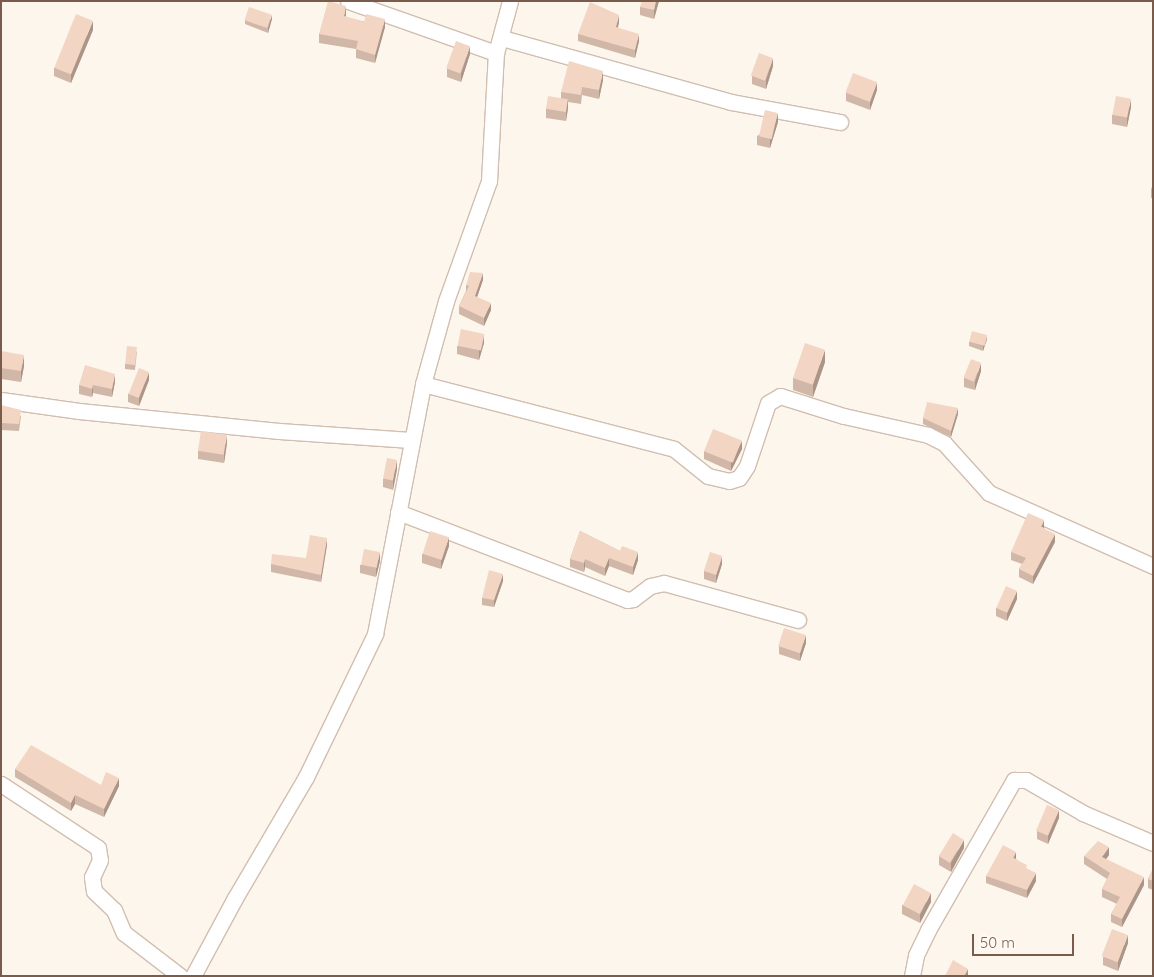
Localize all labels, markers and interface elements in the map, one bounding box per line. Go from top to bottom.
scale bar [974,924,1076,956]
text: 50 m [980,933,1015,952]

